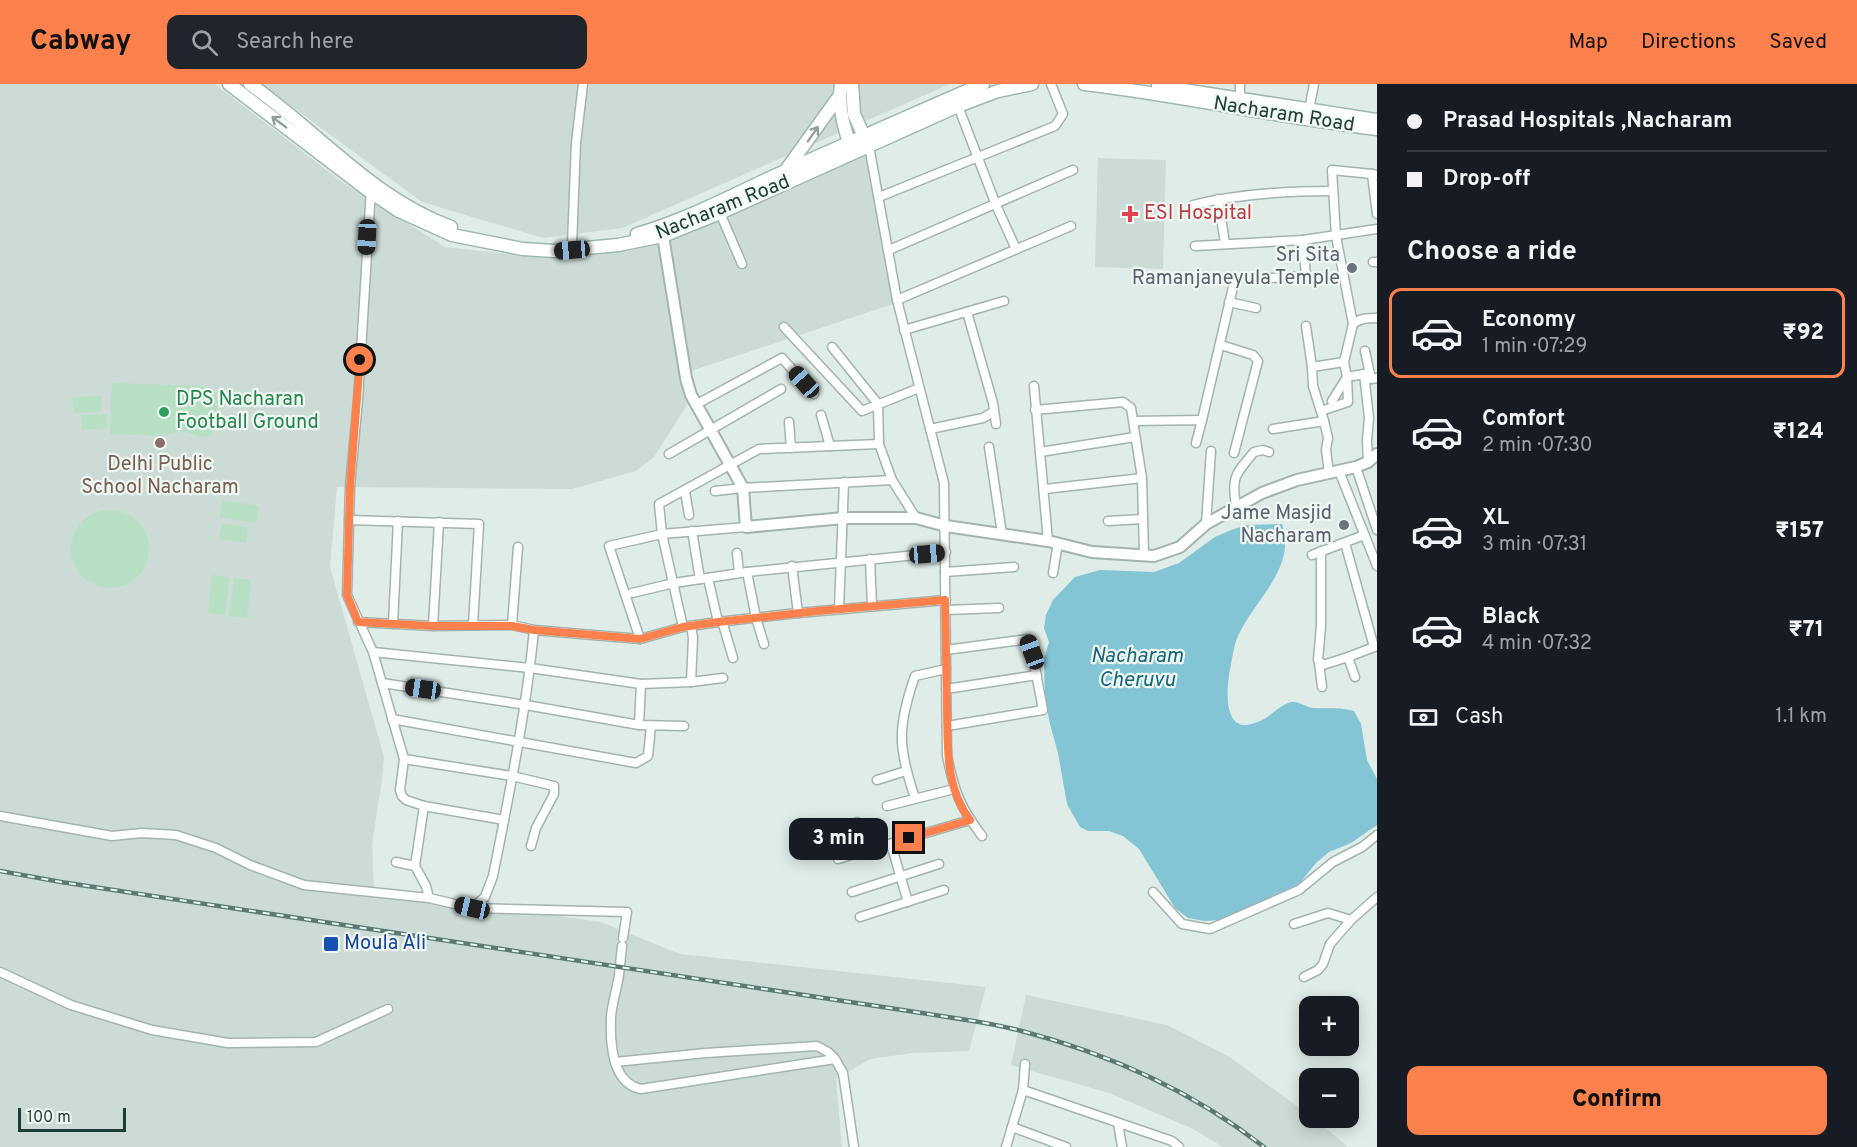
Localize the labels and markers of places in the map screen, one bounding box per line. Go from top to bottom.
place label: ESI Hospital [1144,201,1252,227]
marker: ESI Hospital [1121,205,1139,223]
place label: Sri Sita Ramanjaneyula Temple [1132,243,1340,292]
marker: Sri Sita Ramanjaneyula Temple [1345,261,1359,275]
place label: DPS Nacharan Football Ground [176,387,319,436]
marker: DPS Nacharan Football Ground [157,405,171,419]
marker: Delhi Public School Nacharam [153,436,167,450]
place label: Delhi Public School Nacharam [81,452,239,501]
place label: Jame Masjid Nacharam [1221,501,1332,550]
marker: Jame Masjid Nacharam [1337,518,1351,532]
place label: Moula Ali [344,931,426,957]
marker: Moula Ali [322,935,340,953]

